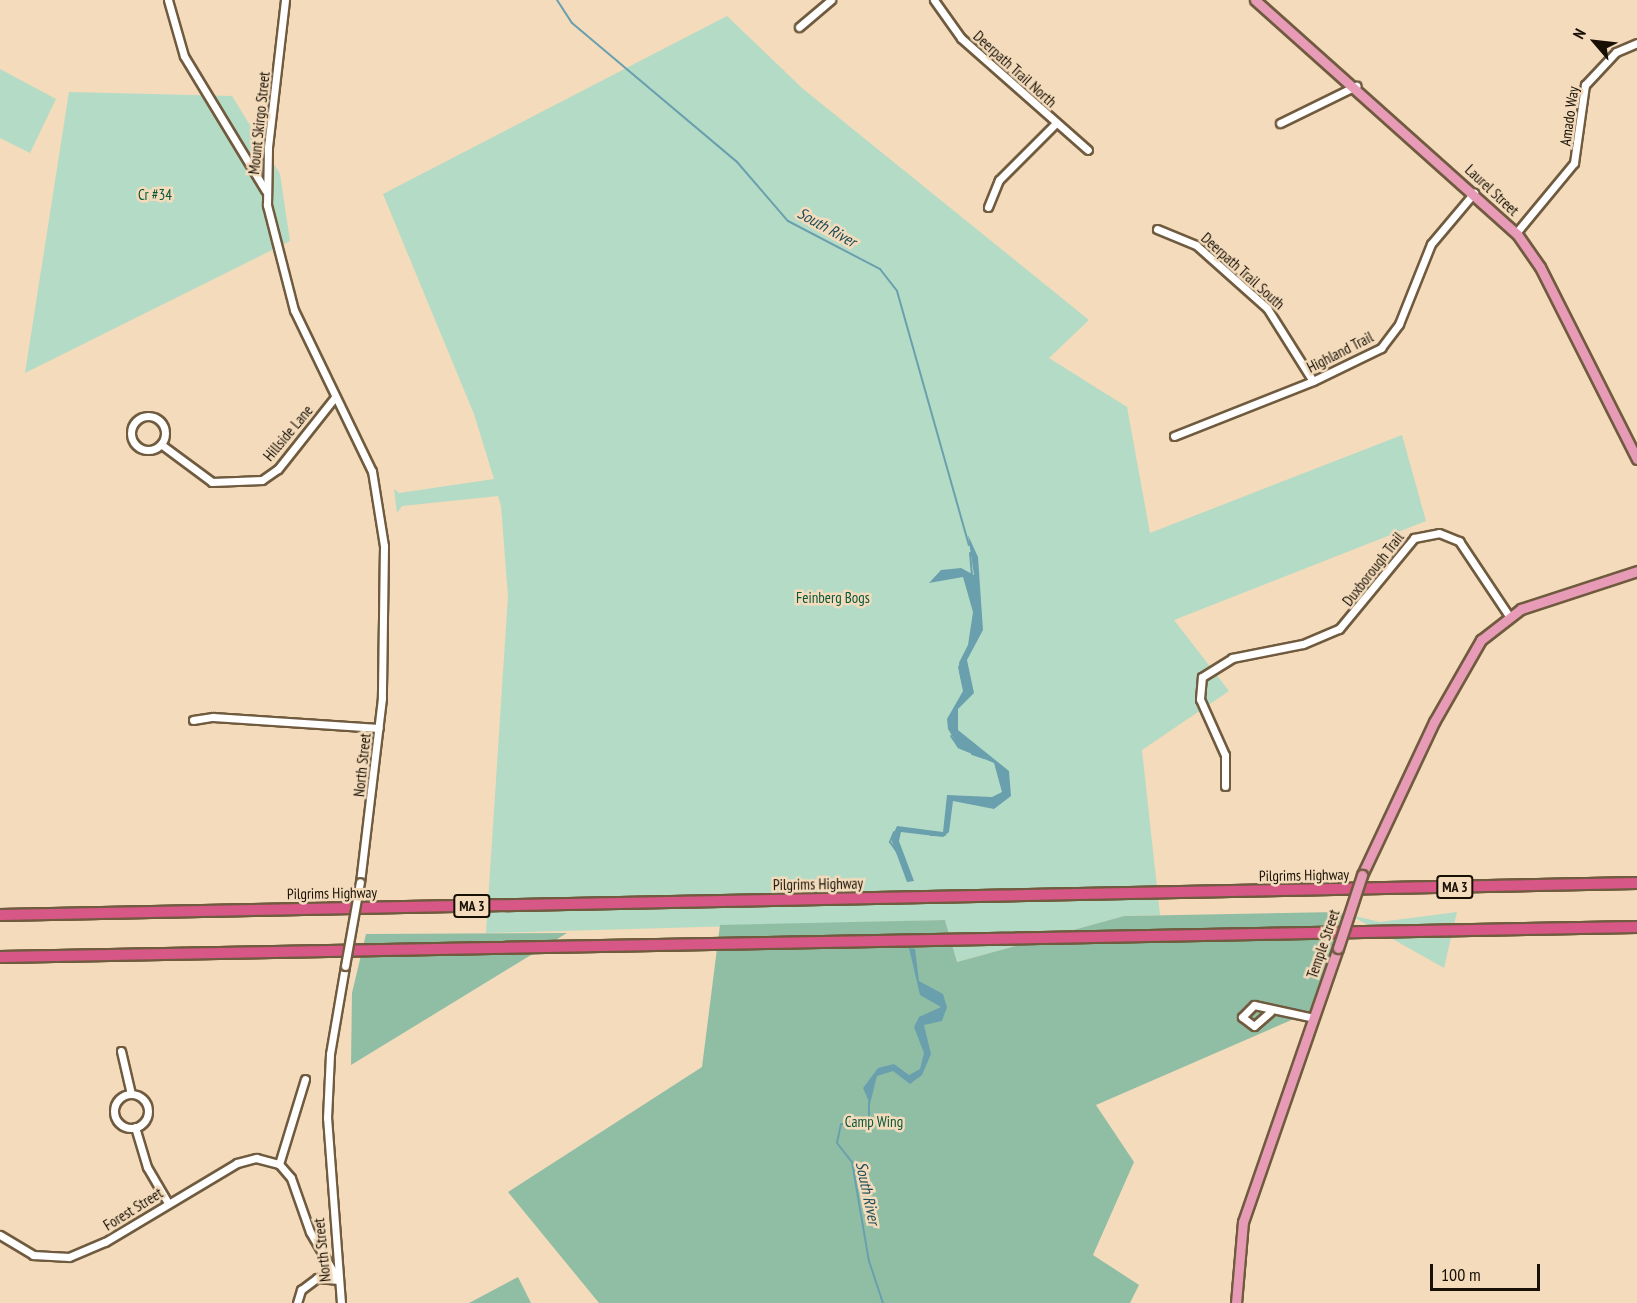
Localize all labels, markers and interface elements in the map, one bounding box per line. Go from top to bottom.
north arrow [1565,12,1625,72]
text: N [1568,25,1590,42]
street label: Deerpath Trail North [970,27,1060,111]
street label: Mount Skirgo Street [245,71,273,175]
street label: Amado Way [1556,85,1582,147]
street label: Laurel Street [1462,161,1522,219]
park label: Cr #34 [138,186,172,204]
water label: South River [794,203,860,251]
street label: Deerpath Trail South [1197,229,1289,313]
street label: Highland Trail [1304,328,1376,376]
street label: Hillside Lane [259,401,317,465]
street label: Duxborough Trail [1338,528,1408,610]
park label: Feinberg Bogs [796,589,870,607]
street label: North Street [350,732,374,798]
street label: Pilgrims Highway [1259,865,1349,885]
street label: Pilgrims Highway [773,874,863,894]
road number: MA 3 [1436,876,1474,898]
street label: Pilgrims Highway [287,883,377,903]
road number: MA 3 [452,895,492,917]
street label: Temple Street [1303,907,1343,981]
park label: Camp Wing [845,1113,903,1131]
water label: South River [852,1160,884,1226]
street label: Forest Street [100,1184,166,1234]
street label: North Street [310,1217,334,1283]
scale bar [1433,1252,1542,1290]
text: 100 m [1441,1263,1481,1286]

